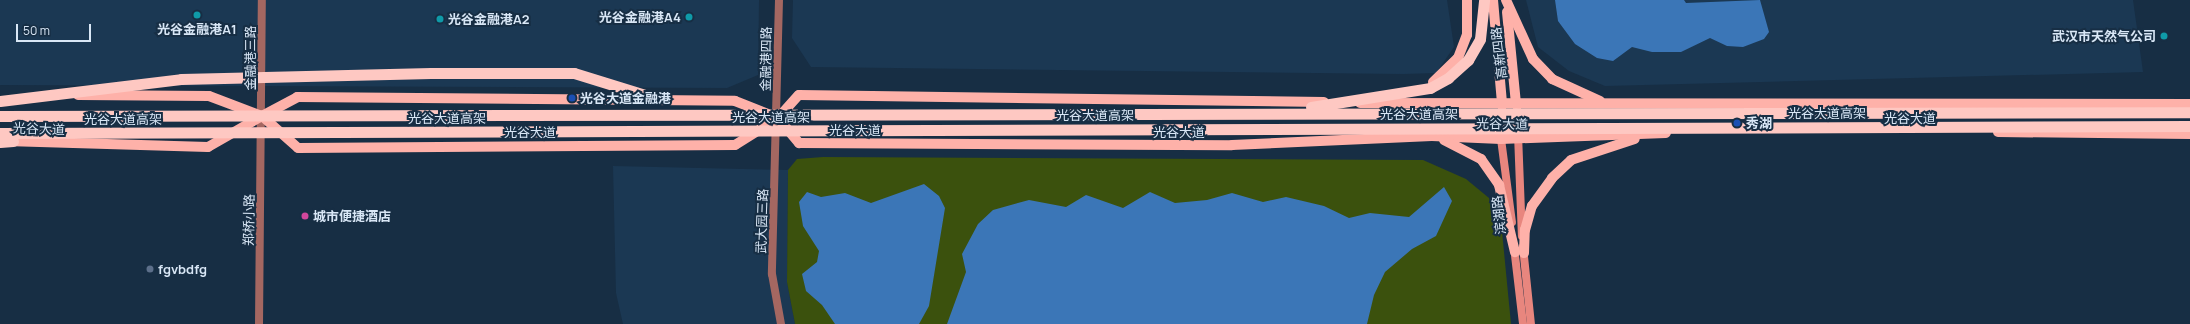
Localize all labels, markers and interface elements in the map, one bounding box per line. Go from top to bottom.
place label: 光谷金融港A4 [599,9,681,25]
marker: 光谷金融港A1 [192,10,202,20]
place label: 光谷金融港A2 [448,11,529,27]
marker: 光谷金融港A4 [684,12,694,22]
marker: 光谷金融港A2 [435,14,445,24]
scale bar [18,16,93,42]
place label: 光谷金融港A1 [157,21,237,37]
text: 50 m [23,22,50,39]
street label: 金融港三路 [242,26,258,90]
street label: 金融港四路 [758,26,774,92]
street label: 高新四路 [1488,26,1510,80]
place label: 武汉市天然气公司 [2052,28,2156,44]
marker: 武汉市天然气公司 [2159,31,2169,41]
place label: 光谷大道金融港 [580,90,671,106]
marker: 光谷大道金融港 [567,93,577,103]
street label: 光谷大道高架 [1788,105,1866,121]
street label: 光谷大道高架 [1380,106,1458,122]
street label: 光谷大道高架 [1056,107,1134,123]
street label: 光谷大道高架 [732,109,810,125]
street label: 光谷大道高架 [408,110,486,126]
street label: 光谷大道 [1884,110,1936,126]
street label: 光谷大道高架 [84,111,162,127]
place label: 秀湖 [1746,115,1772,131]
street label: 光谷大道 [1476,116,1528,132]
marker: 秀湖 [1731,117,1743,129]
street label: 光谷大道 [13,120,65,138]
street label: 光谷大道 [829,122,881,138]
street label: 光谷大道 [504,124,556,140]
street label: 光谷大道 [1153,124,1205,140]
street label: 武大园三路 [753,188,771,254]
street label: 郑桥小路 [241,194,257,246]
street label: 滨湖路 [1489,195,1509,235]
place label: 城市便捷酒店 [313,208,391,224]
marker: 城市便捷酒店 [300,211,310,221]
place label: fgvbdfg [158,261,207,277]
marker: fgvbdfg [145,264,155,274]

